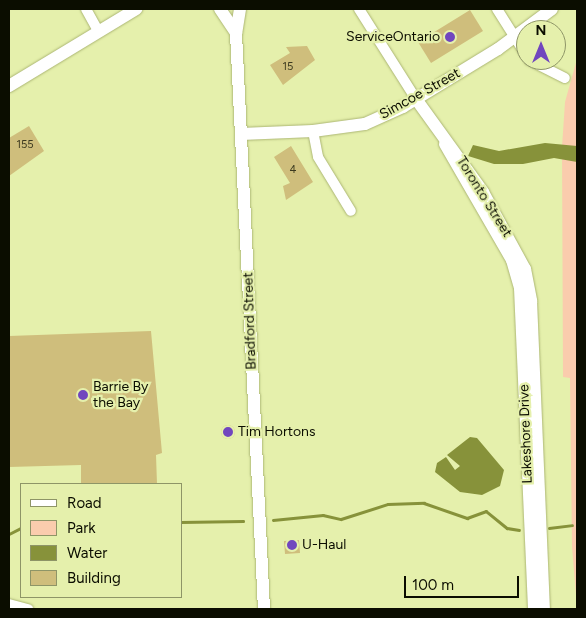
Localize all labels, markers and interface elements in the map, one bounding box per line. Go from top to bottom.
north arrow [516,20,566,70]
text: N [536,22,546,39]
place label: ServiceOntario [346,29,440,45]
marker: ServiceOntario [444,31,456,43]
house number: 15 [283,60,293,74]
street label: Simcoe Street [377,65,463,123]
house number: 155 [16,138,34,152]
street label: Toronto Street [453,154,515,240]
house number: 4 [290,163,296,177]
street label: Bradford Street [240,272,260,370]
place label: Barrie By the Bay [93,379,148,412]
street label: Lakeshore Drive [516,384,536,484]
marker: Barrie By the Bay [77,389,89,401]
place label: Tim Hortons [238,424,315,440]
marker: Tim Hortons [222,426,234,438]
legend [20,483,182,598]
text: Road [67,494,102,512]
text: Park [67,519,96,537]
place label: U-Haul [302,537,346,553]
marker: U-Haul [286,539,298,551]
text: Water [67,544,107,562]
scale bar [406,566,521,598]
text: Building [67,569,121,587]
text: 100 m [412,576,454,594]

